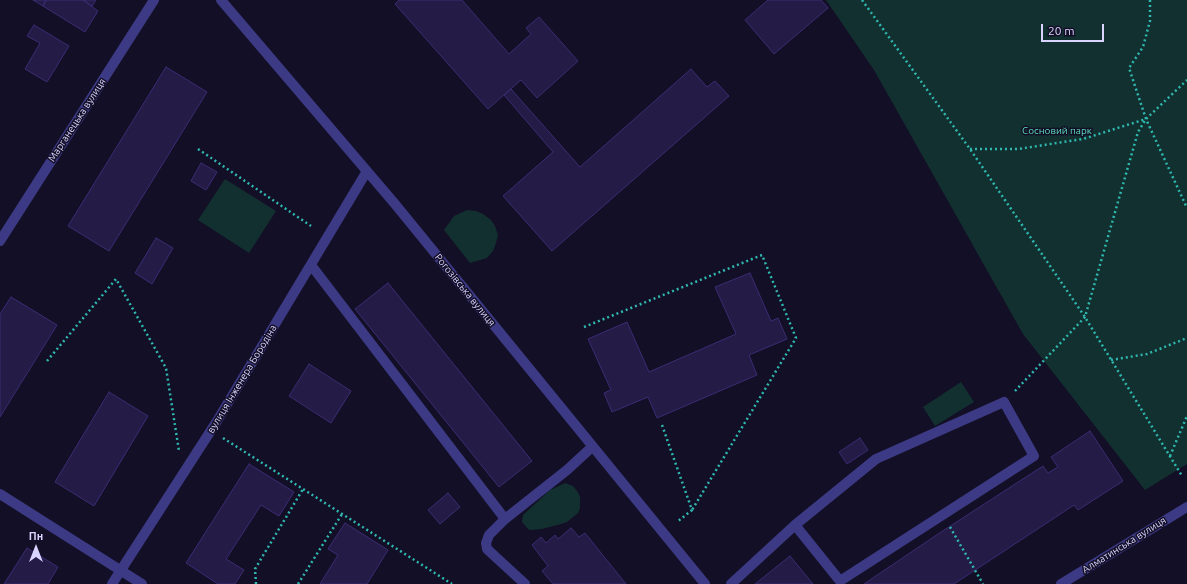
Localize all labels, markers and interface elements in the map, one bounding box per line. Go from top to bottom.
scale bar [1043,16,1106,42]
text: 20 m [1048,24,1075,37]
street label: Марганецька вулиця [46,76,108,164]
park label: Сосновий парк [1022,125,1092,137]
street label: Рогозівська вулиця [432,251,498,329]
street label: вулиця Інженера Бородіна [205,323,279,435]
street label: Алматинська вулиця [1080,514,1168,576]
north arrow [16,528,56,568]
text: Пн [29,530,43,542]

